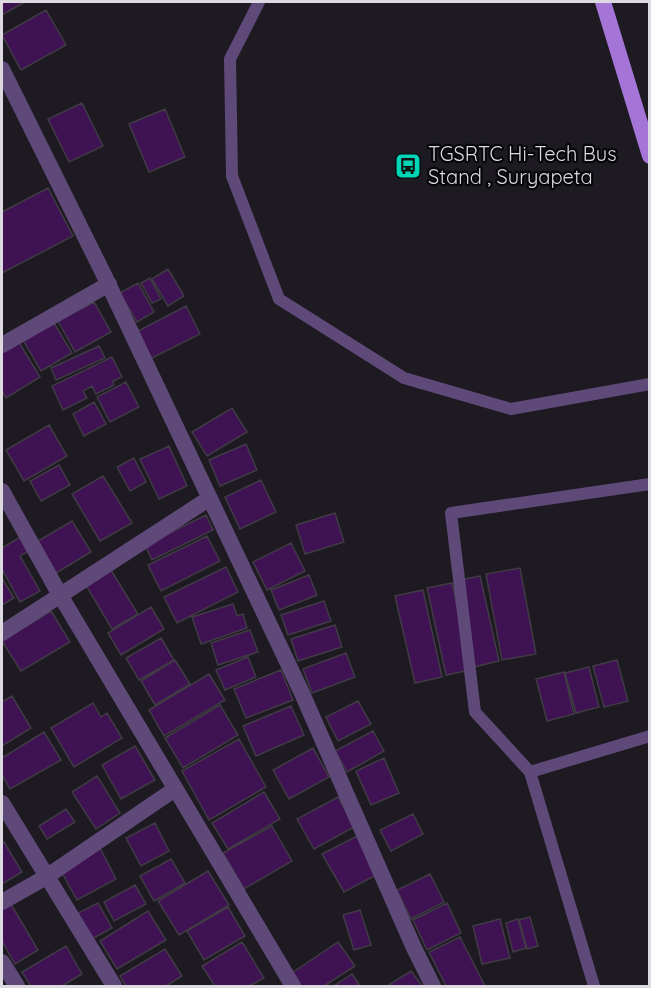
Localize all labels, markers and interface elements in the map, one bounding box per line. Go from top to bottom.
place label: TGSRTC Hi-Tech Bus Stand , Suryapeta [428,141,617,189]
bus stop icon: TGSRTC Hi-Tech Bus Stand , Suryapeta [393,151,423,181]

